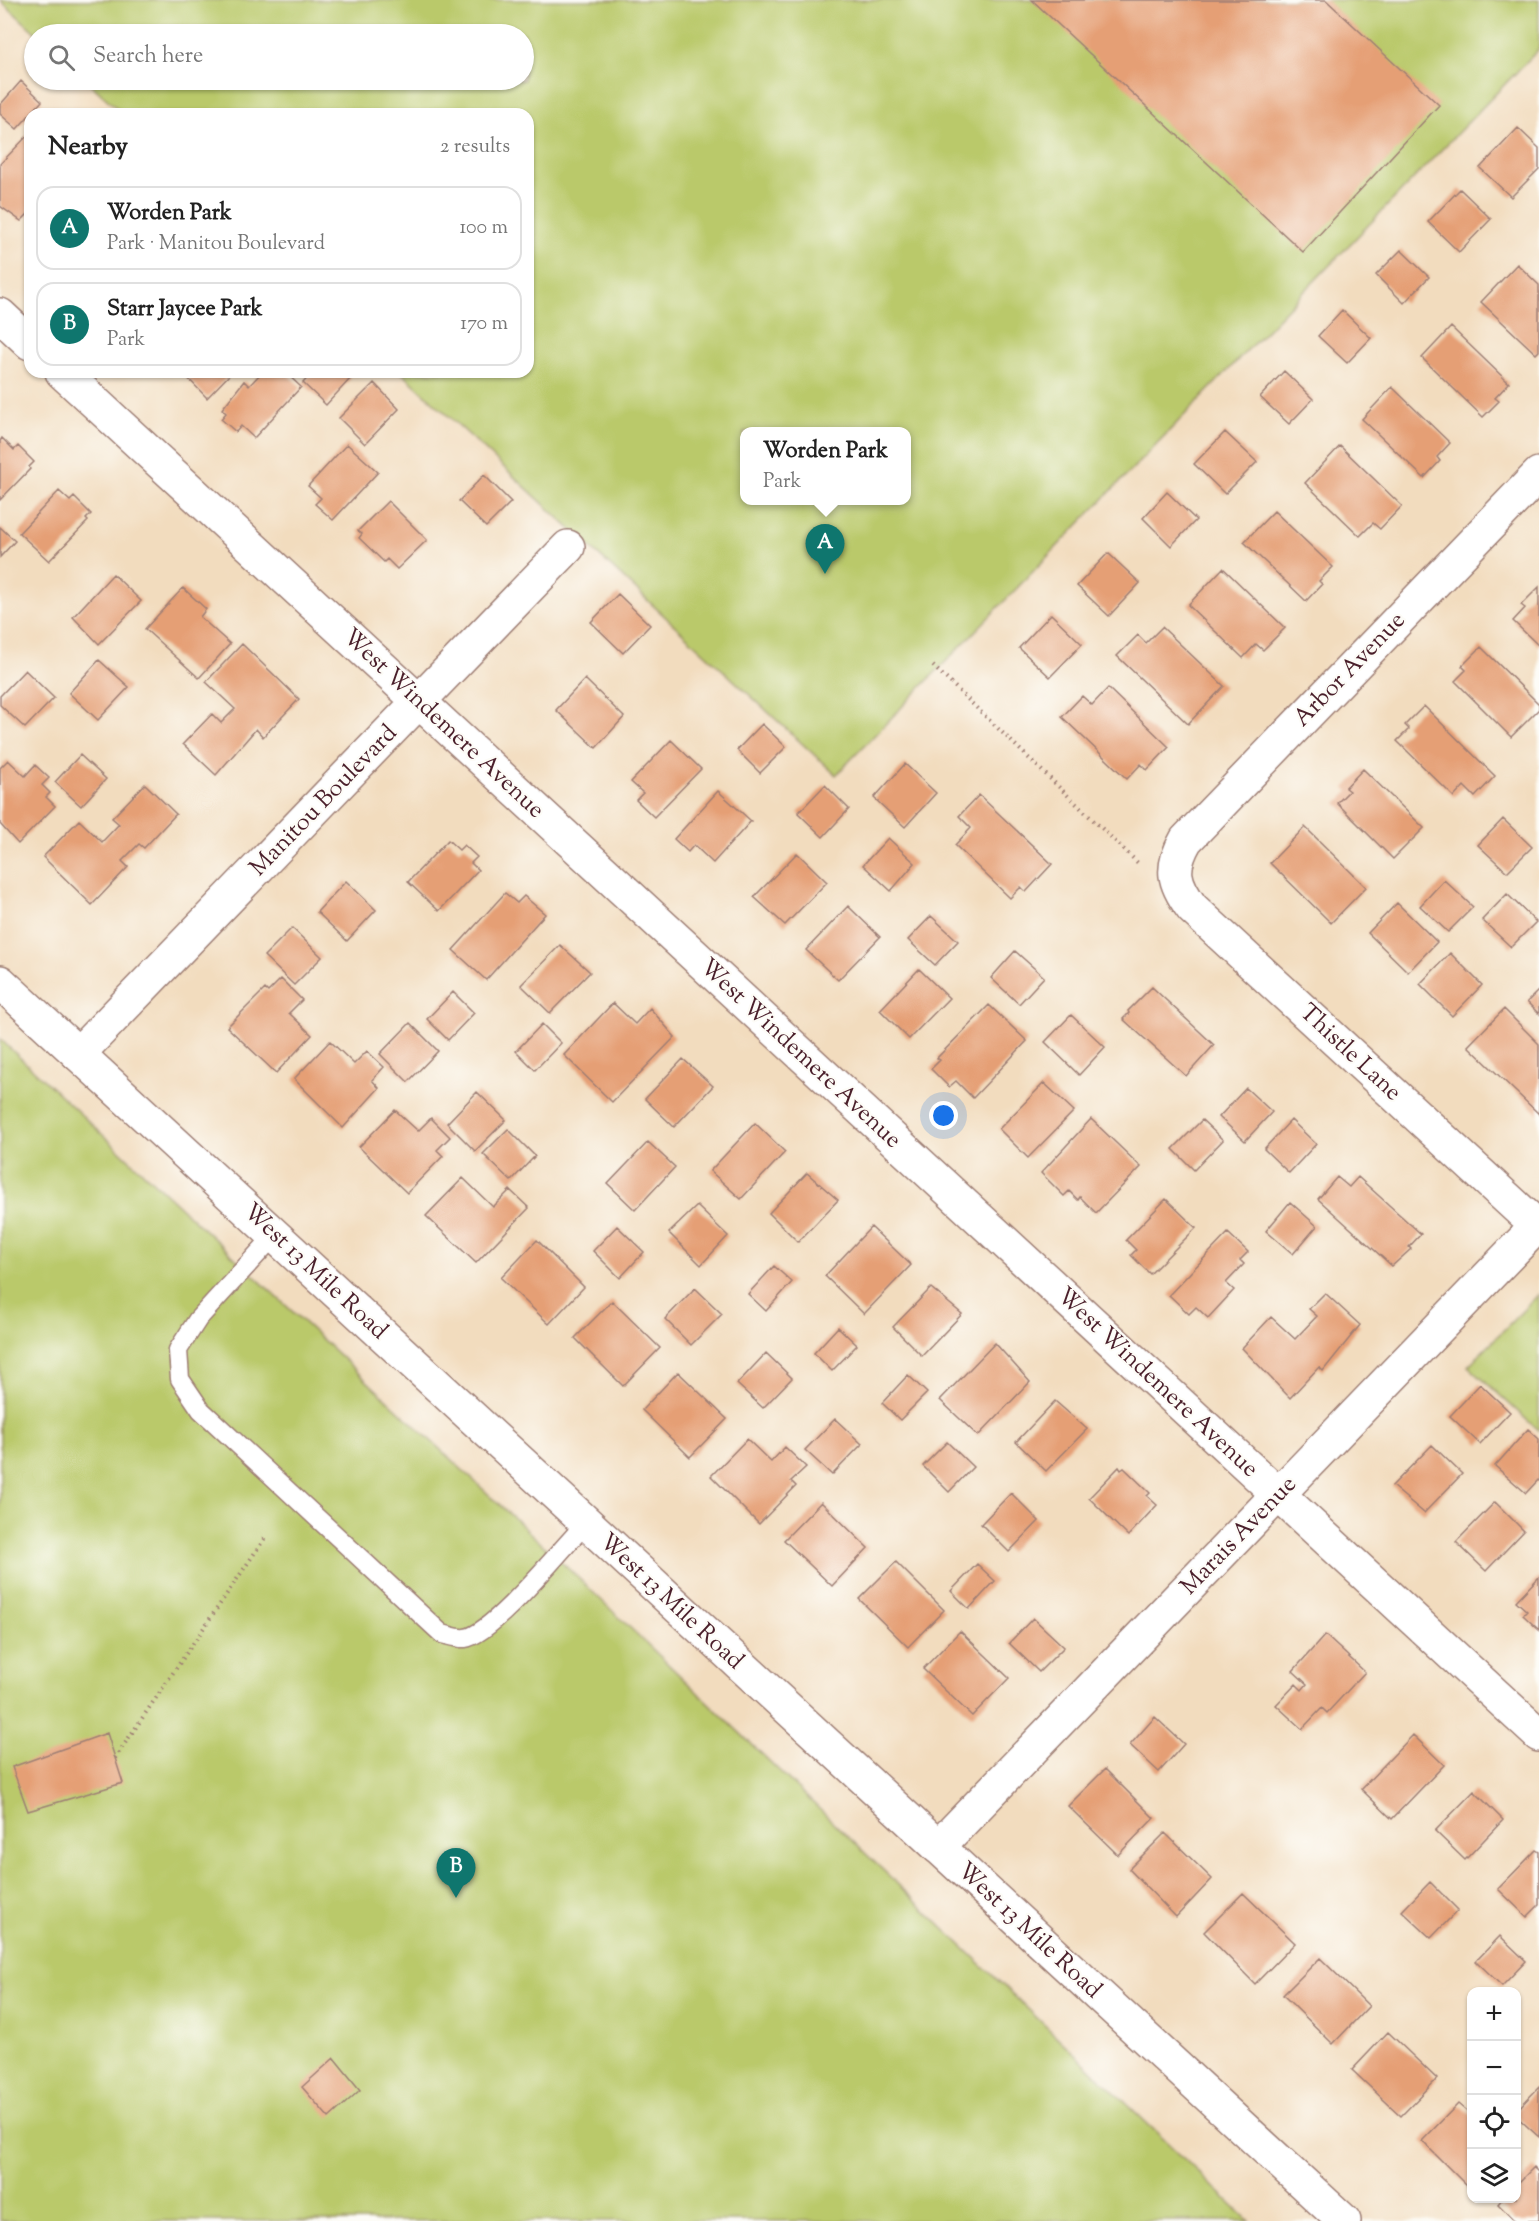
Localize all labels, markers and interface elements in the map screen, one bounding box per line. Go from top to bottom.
search box [24,24,534,90]
icon: search [45,41,78,74]
text: Search here [93,41,203,73]
text: Nearby [48,129,128,166]
text: 2 results [440,133,510,162]
text: Worden Park [107,198,232,230]
text: A [61,214,78,243]
text: 100 m [459,214,508,243]
text: Park · Manitou Boulevard [107,230,325,259]
text: Starr Jaycee Park [107,294,263,326]
text: B [63,310,76,339]
text: 170 m [460,310,508,339]
text: Park [107,326,145,355]
popup [740,427,911,505]
text: Worden Park [763,436,888,468]
text: Park [763,468,801,497]
pin: A [806,524,844,574]
street label: Arbor Avenue [1286,605,1414,735]
street label: West Windemere Avenue [334,621,552,827]
street label: Manitou Boulevard [242,717,406,885]
street label: West Windemere Avenue [691,951,909,1157]
street label: Thistle Lane [1291,997,1409,1109]
your location [929,1101,958,1130]
street label: West 13 Mile Road [235,1196,395,1348]
street label: West Windemere Avenue [1048,1280,1266,1486]
street label: Marais Avenue [1173,1469,1305,1603]
street label: West 13 Mile Road [591,1526,751,1678]
pin: B [436,1848,476,1898]
street label: West 13 Mile Road [949,1855,1109,2007]
map controls [1467,1987,1521,2203]
button: + [1467,1987,1521,2041]
button: − [1467,2041,1521,2095]
button: locate [1467,2095,1521,2149]
button: layers [1467,2149,1521,2203]

